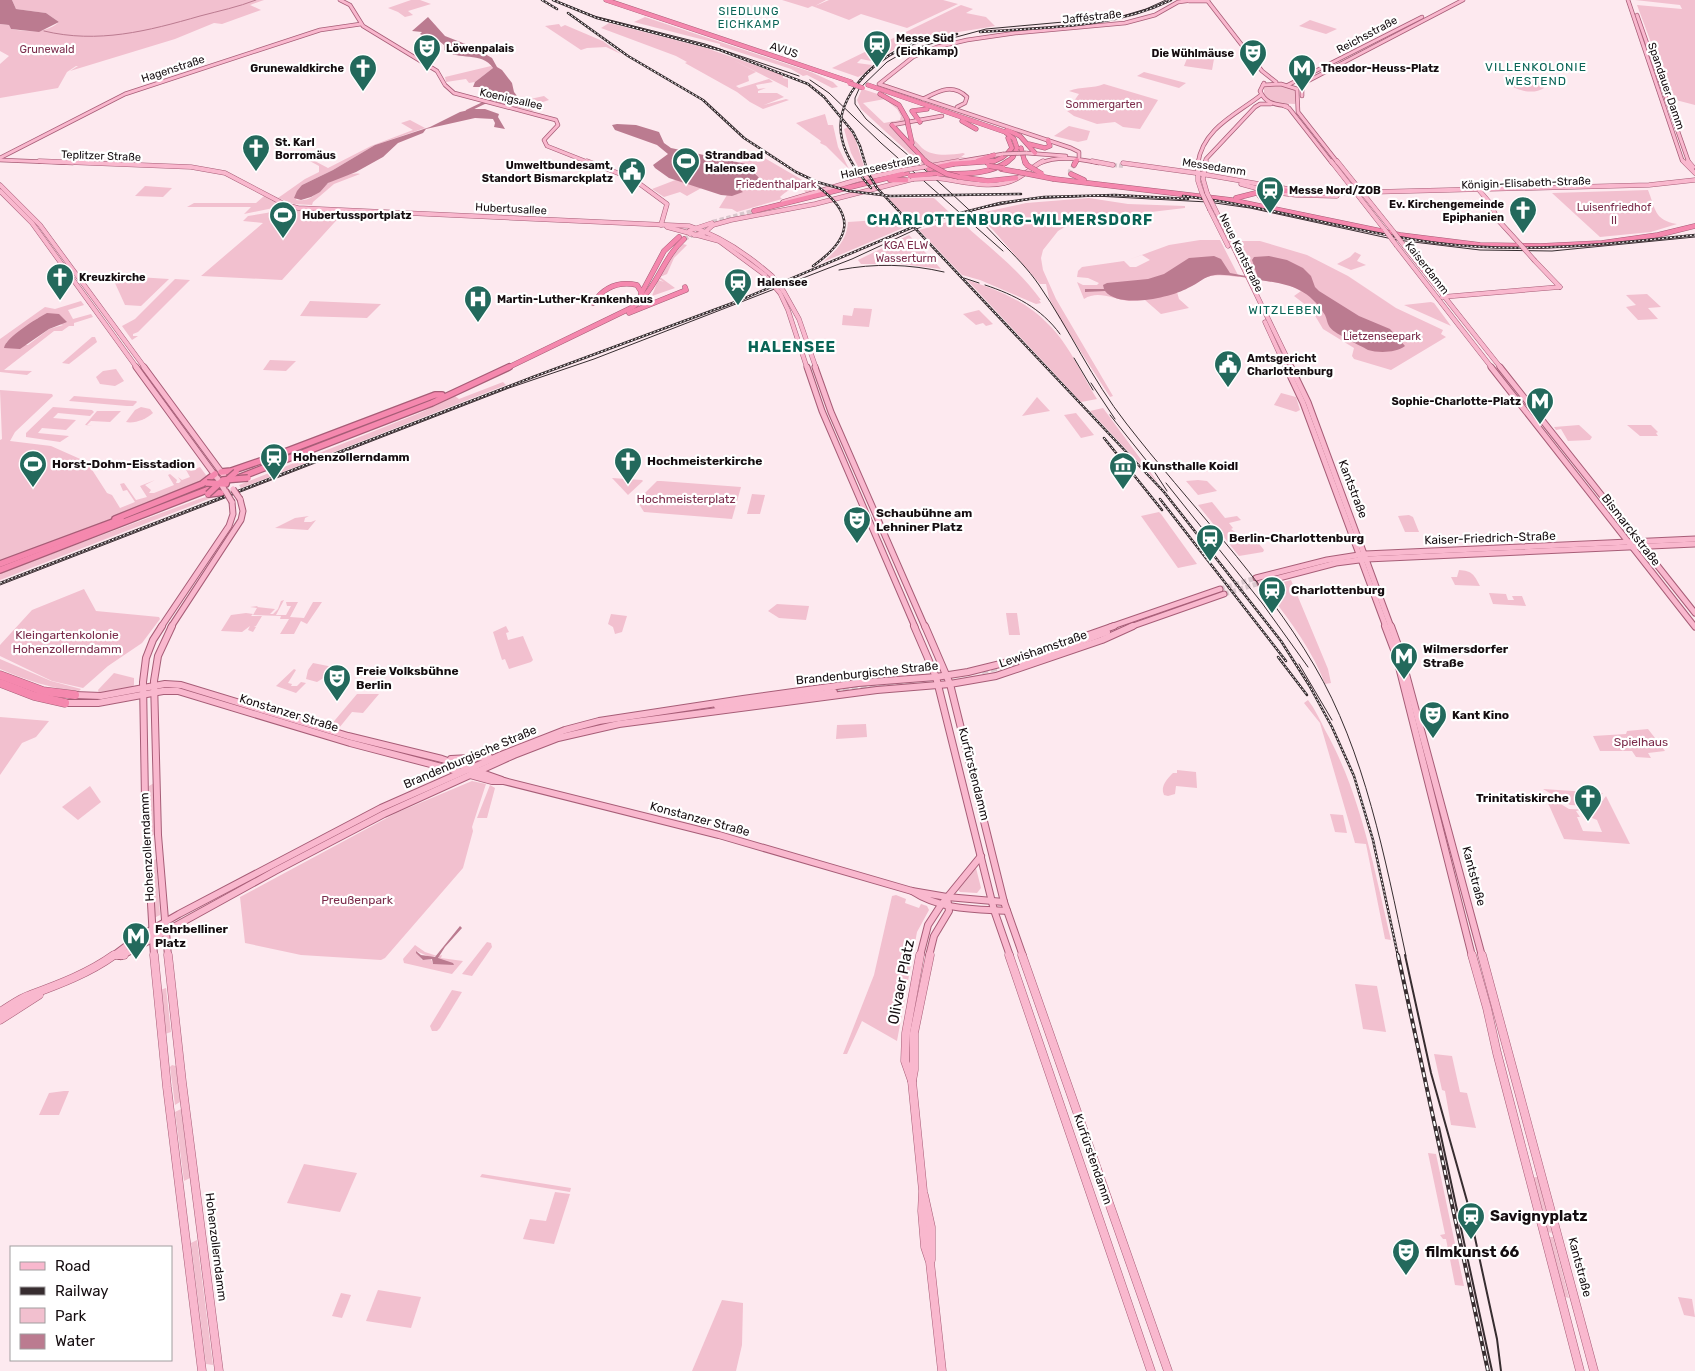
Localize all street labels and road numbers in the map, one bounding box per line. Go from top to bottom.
street label: Jafféstraße [1062,7,1122,27]
street label: Reichsstraße [1334,14,1400,56]
street label: AVUS [768,39,800,61]
street label: Spandauer Damm [1645,41,1687,132]
street label: Hagenstraße [140,53,206,85]
street label: Koenigsallee [478,85,544,113]
street label: Teplitzer Straße [61,148,141,164]
street label: Halenseestraße [839,152,921,182]
street label: Messedamm [1181,156,1247,178]
street label: Königin-Elisabeth-Straße [1461,174,1591,192]
street label: Hubertusallee [475,201,547,217]
street label: Neue Kantstraße [1216,212,1266,294]
street label: Kaiserdamm [1402,239,1452,297]
street label: Kantstraße [1335,458,1371,520]
street label: Bismarckstraße [1599,491,1664,569]
street label: Kaiser-Friedrich-Straße [1424,529,1556,547]
street label: Lewishamstraße [997,627,1089,671]
street label: Brandenburgische Straße [795,659,939,687]
street label: Konstanzer Straße [238,691,340,735]
street label: Brandenburgische Straße [401,722,539,791]
street label: Kurfürstendamm [956,726,992,822]
street label: Hohenzollerndamm [137,792,157,902]
street label: Konstanzer Straße [649,799,752,839]
street label: Kantstraße [1459,845,1489,908]
street label: Olivaer Platz [884,938,918,1026]
street label: Kurfürstendamm [1071,1112,1115,1206]
street label: Hohenzollerndamm [202,1192,230,1302]
street label: Kantstraße [1565,1236,1595,1299]

